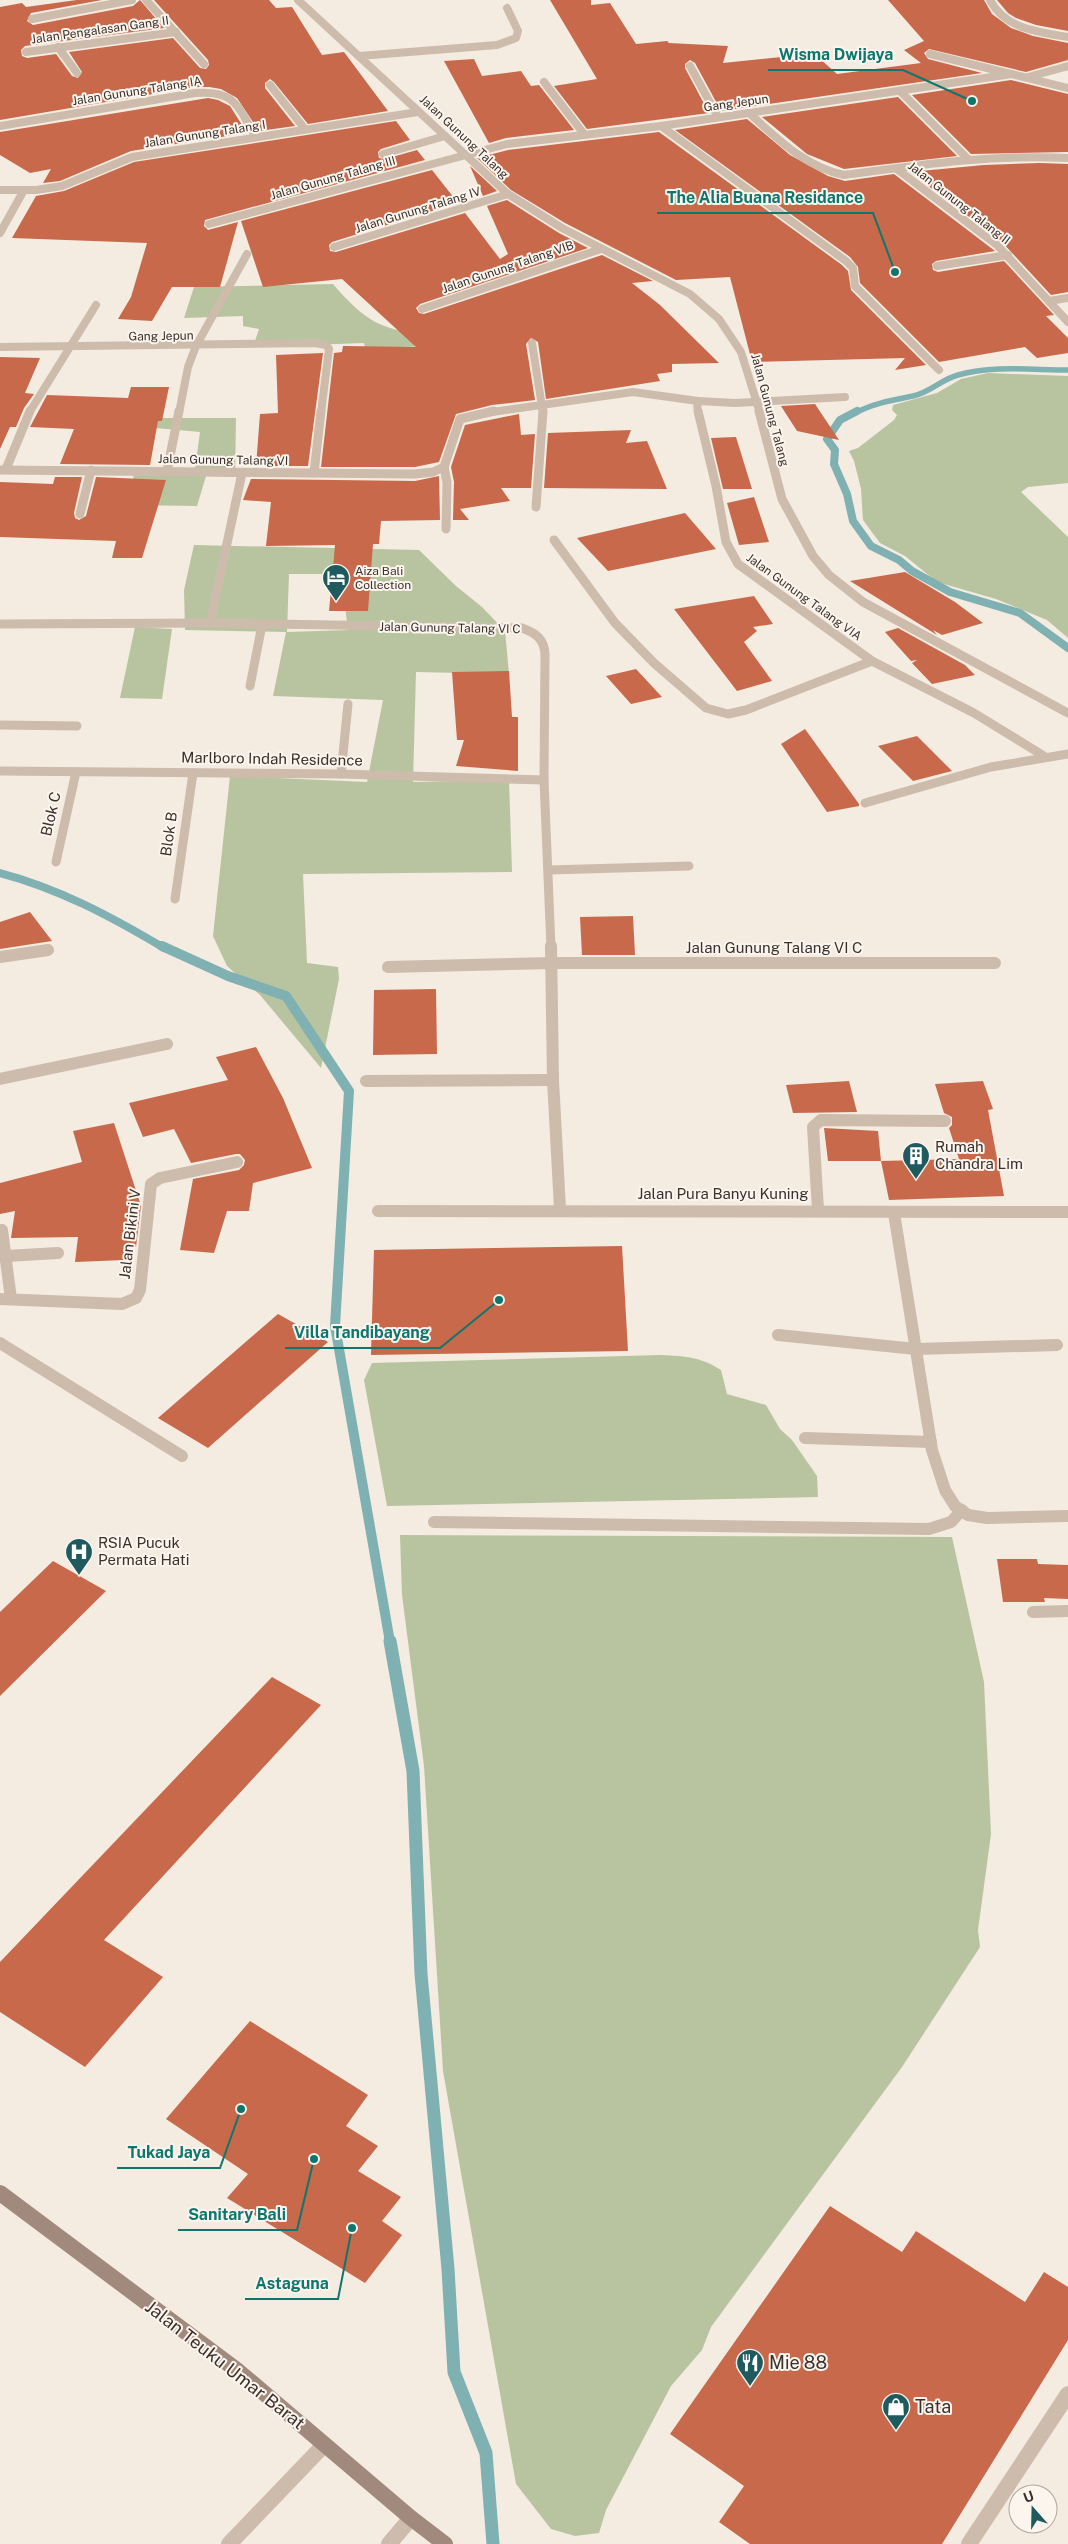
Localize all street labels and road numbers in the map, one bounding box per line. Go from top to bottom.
street label: Jalan Pengalasan Gang II [30,13,170,47]
street label: Jalan Gunung Talang IA [71,74,203,108]
street label: Jalan Gunung Talang [417,92,511,182]
street label: Gang Jepun [703,92,769,114]
street label: Jalan Gunung Talang I [143,118,267,150]
street label: Jalan Gunung Talang III [269,153,397,203]
street label: Jalan Gunung Talang II [905,159,1013,247]
street label: Jalan Gunung Talang IV [354,184,482,236]
street label: Jalan Gunung Talang VIB [440,238,576,296]
street label: Gang Jepun [128,328,194,344]
street label: Jalan Gunung Talang [748,352,792,468]
street label: Jalan Gunung Talang VI [158,452,288,468]
street label: Jalan Gunung Talang VIA [744,551,865,644]
street label: Jalan Gunung Talang VI C [379,620,521,636]
street label: Marlboro Indah Residence [181,748,363,769]
street label: Blok C [37,790,64,838]
street label: Blok B [157,811,180,857]
street label: Jalan Gunung Talang VI C [686,939,862,956]
street label: Jalan Pura Banyu Kuning [637,1185,809,1202]
street label: Jalan Bikini V [116,1188,143,1280]
street label: Jalan Teuku Umar Barat [141,2296,309,2433]

